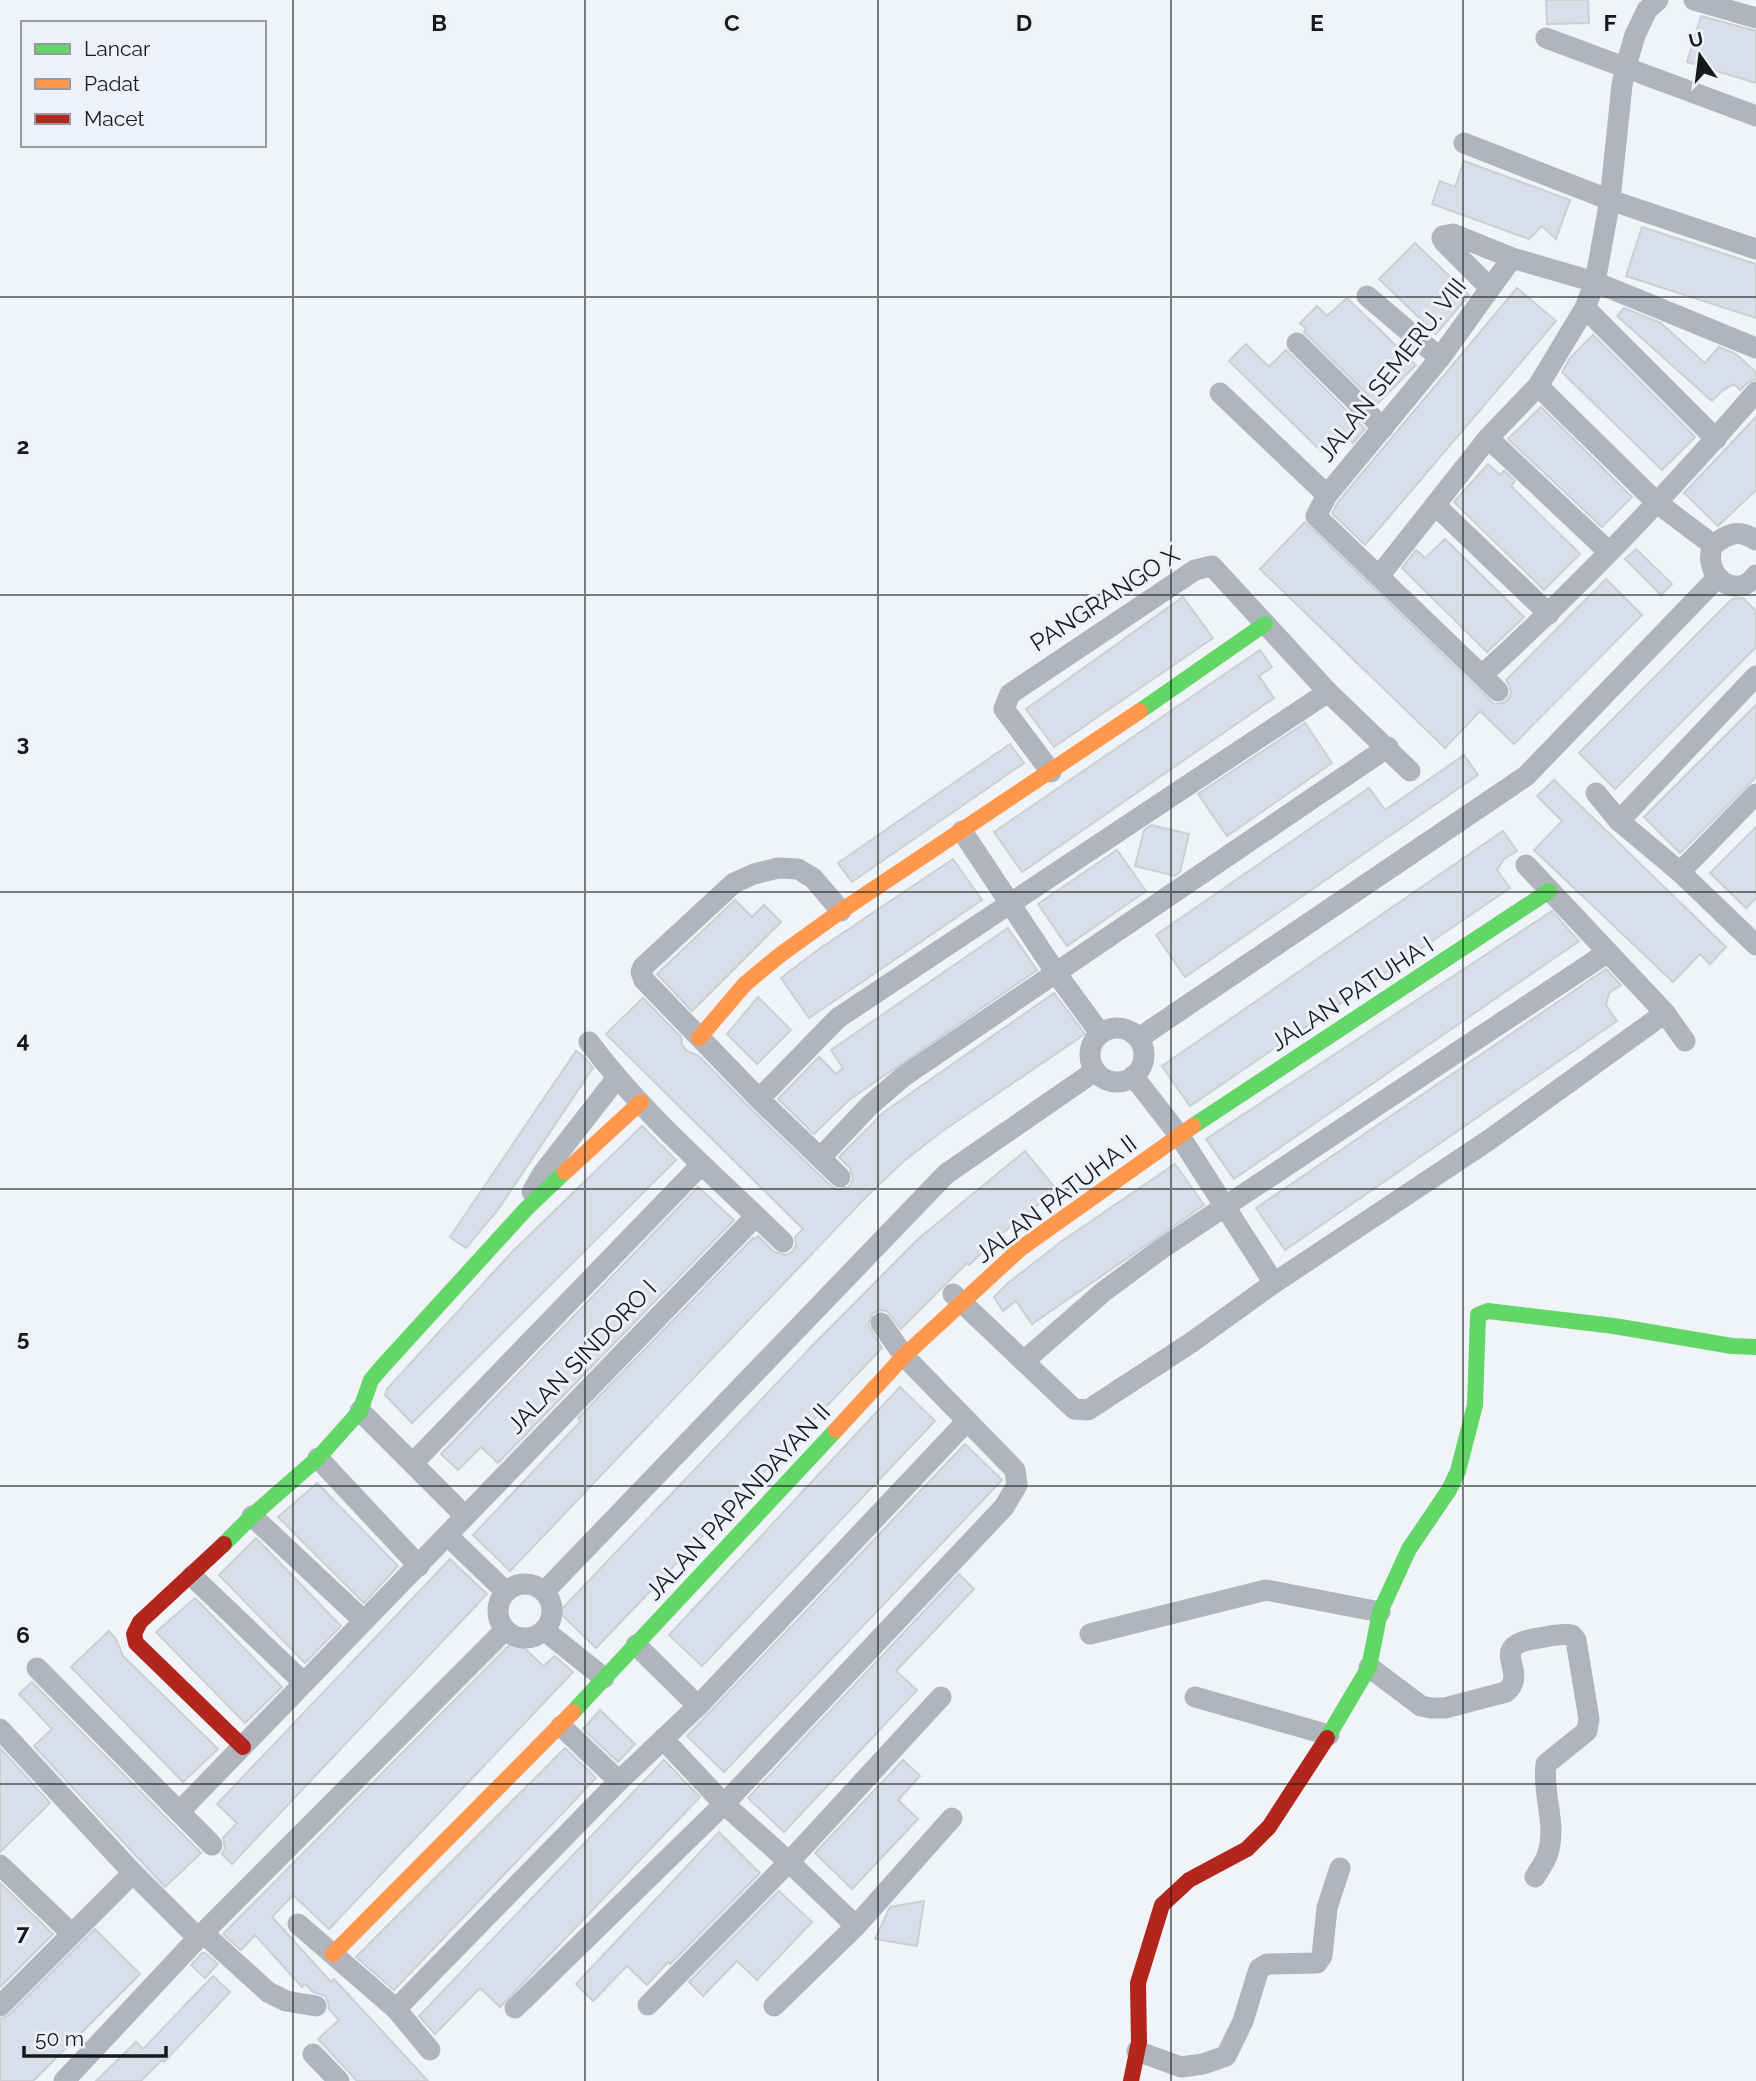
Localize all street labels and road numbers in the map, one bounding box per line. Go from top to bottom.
street label: JALAN SEMERU. VIII [1311,272,1472,467]
street label: PANGRANGO X [1025,539,1186,658]
street label: JALAN PATUHA I [1265,930,1439,1057]
street label: JALAN PATUHA II [969,1128,1142,1269]
street label: JALAN SINDORO I [501,1274,662,1439]
street label: JALAN PAPANDAYAN II [639,1397,836,1606]

